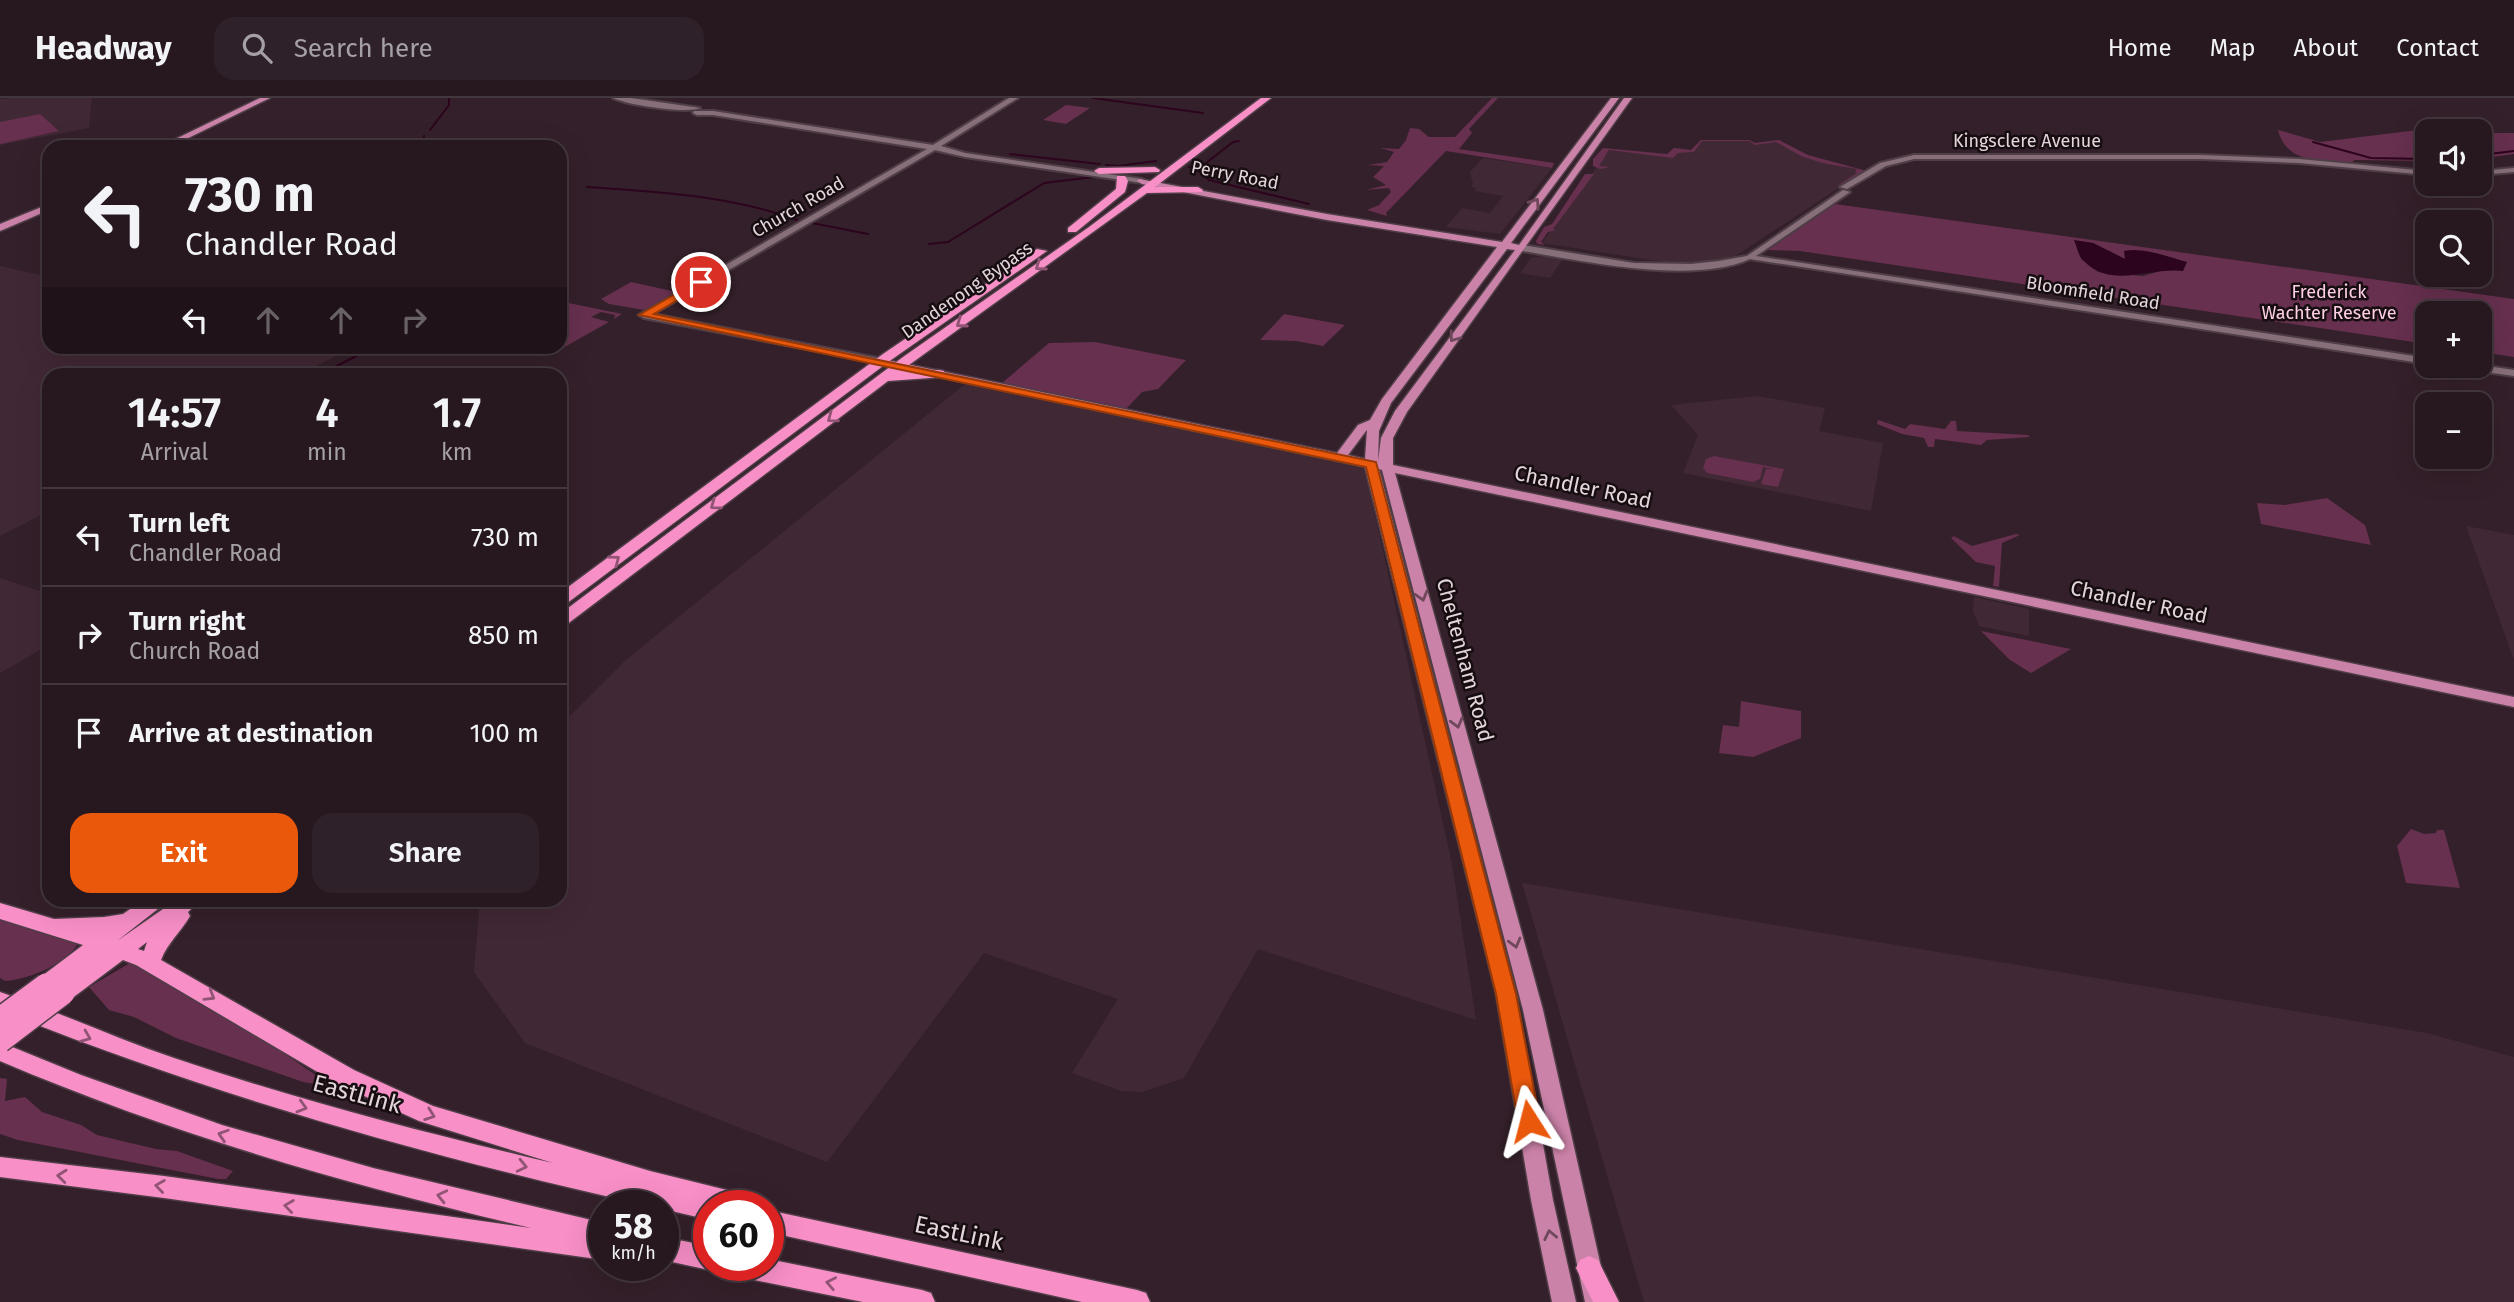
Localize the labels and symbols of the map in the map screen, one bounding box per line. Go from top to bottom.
street label: Kingsclere Avenue [1953,130,2101,152]
street label: Perry Road [1189,156,1281,194]
street label: Church Road [748,172,848,242]
one-way arrow [1527,198,1539,211]
street label: Dandenong Bypass [897,237,1037,343]
pin [671,252,731,312]
one-way arrow [1035,258,1048,270]
street label: Bloomfield Road [2025,272,2161,314]
park label: Frederick Wachter Reserve [2261,281,2397,324]
one-way arrow [956,315,969,327]
one-way arrow [1450,329,1462,342]
one-way arrow [828,409,840,422]
street label: Chandler Road [1512,460,1654,514]
one-way arrow [710,497,723,510]
one-way arrow [607,556,620,569]
street label: Cheltenham Road [1431,575,1499,745]
street label: Chandler Road [2068,575,2210,629]
one-way arrow [1414,589,1429,601]
one-way arrow [1449,717,1463,729]
one-way arrow [1507,937,1521,949]
one-way arrow [202,988,215,1001]
one-way arrow [79,1028,91,1042]
street label: EastLink [310,1069,405,1119]
position arrow [1492,1084,1566,1158]
one-way arrow [296,1099,308,1114]
one-way arrow [424,1107,436,1121]
one-way arrow [217,1129,229,1143]
one-way arrow [516,1157,528,1172]
one-way arrow [56,1169,67,1184]
one-way arrow [154,1179,166,1194]
one-way arrow [436,1190,448,1205]
speed limit sign: 60 [693,1190,784,1281]
one-way arrow [283,1198,295,1213]
street label: EastLink [912,1210,1007,1256]
one-way arrow [1543,1229,1558,1241]
one-way arrow [825,1277,837,1292]

